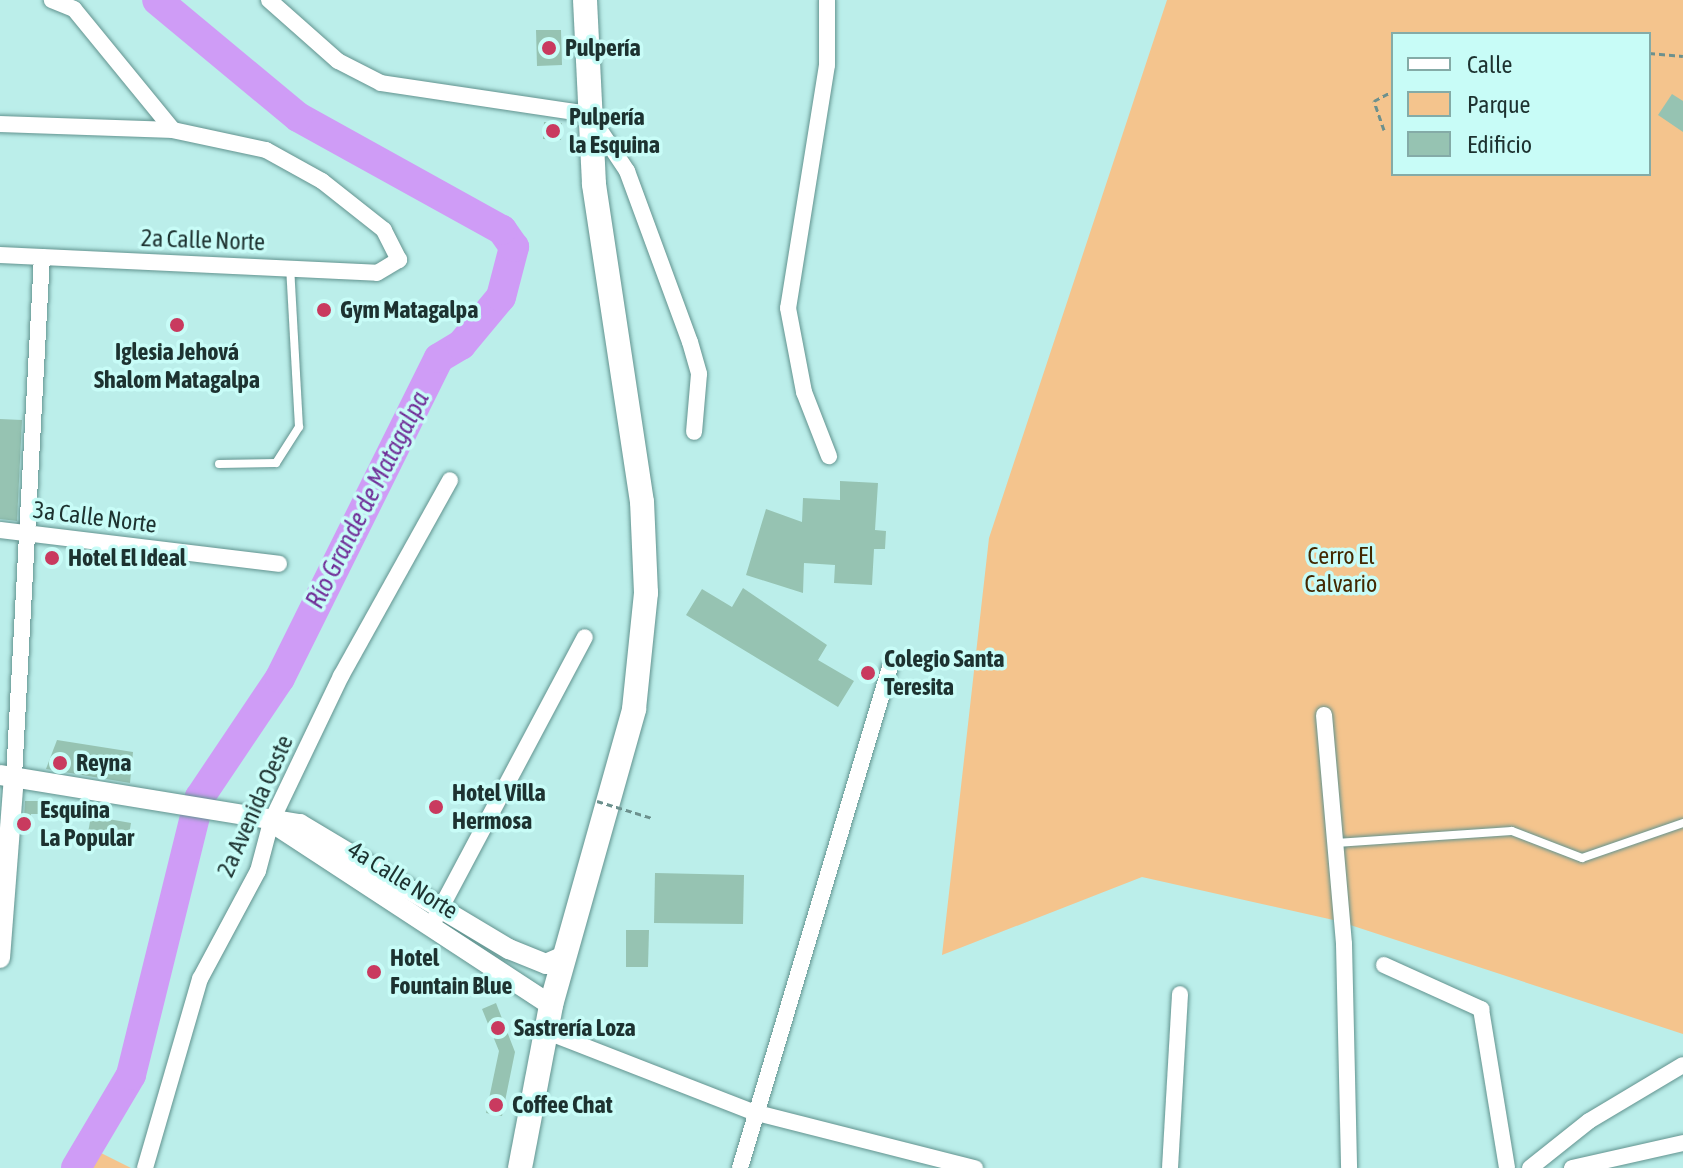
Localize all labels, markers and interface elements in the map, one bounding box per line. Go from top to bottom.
legend [1391,32,1651,176]
place label: Pulpería [565,34,641,62]
marker: Pulpería [540,39,558,57]
text: Calle [1467,51,1512,78]
text: Parque [1467,91,1530,118]
place label: Pulpería la Esquina [569,103,660,159]
marker: Pulpería la Esquina [544,122,562,140]
text: Edificio [1467,131,1532,158]
street label: 2a Calle Norte [140,223,266,257]
place label: Gym Matagalpa [340,296,478,324]
marker: Gym Matagalpa [315,301,333,319]
marker: Iglesia Jehová Shalom Matagalpa [168,316,186,334]
place label: Iglesia Jehová Shalom Matagalpa [94,338,260,394]
water label: Río Grande de Matagalpa [300,386,436,614]
street label: 3a Calle Norte [32,495,158,539]
park label: Cerro El Calvario [1305,542,1377,598]
place label: Hotel El Ideal [68,544,186,572]
marker: Hotel El Ideal [43,549,61,567]
place label: Colegio Santa Teresita [884,645,1004,701]
marker: Colegio Santa Teresita [859,664,877,682]
street label: 2a Avenida Oeste [211,731,299,881]
place label: Reyna [76,749,131,777]
marker: Reyna [51,754,69,772]
place label: Hotel Villa Hermosa [452,779,546,835]
place label: Esquina La Popular [40,796,134,852]
marker: Hotel Villa Hermosa [427,798,445,816]
marker: Esquina La Popular [15,815,33,833]
street label: 4a Calle Norte [343,835,463,925]
place label: Hotel Fountain Blue [390,944,512,1000]
marker: Hotel Fountain Blue [365,963,383,981]
place label: Sastrería Loza [514,1014,636,1042]
marker: Sastrería Loza [489,1019,507,1037]
place label: Coffee Chat [512,1091,613,1119]
marker: Coffee Chat [487,1096,505,1114]

